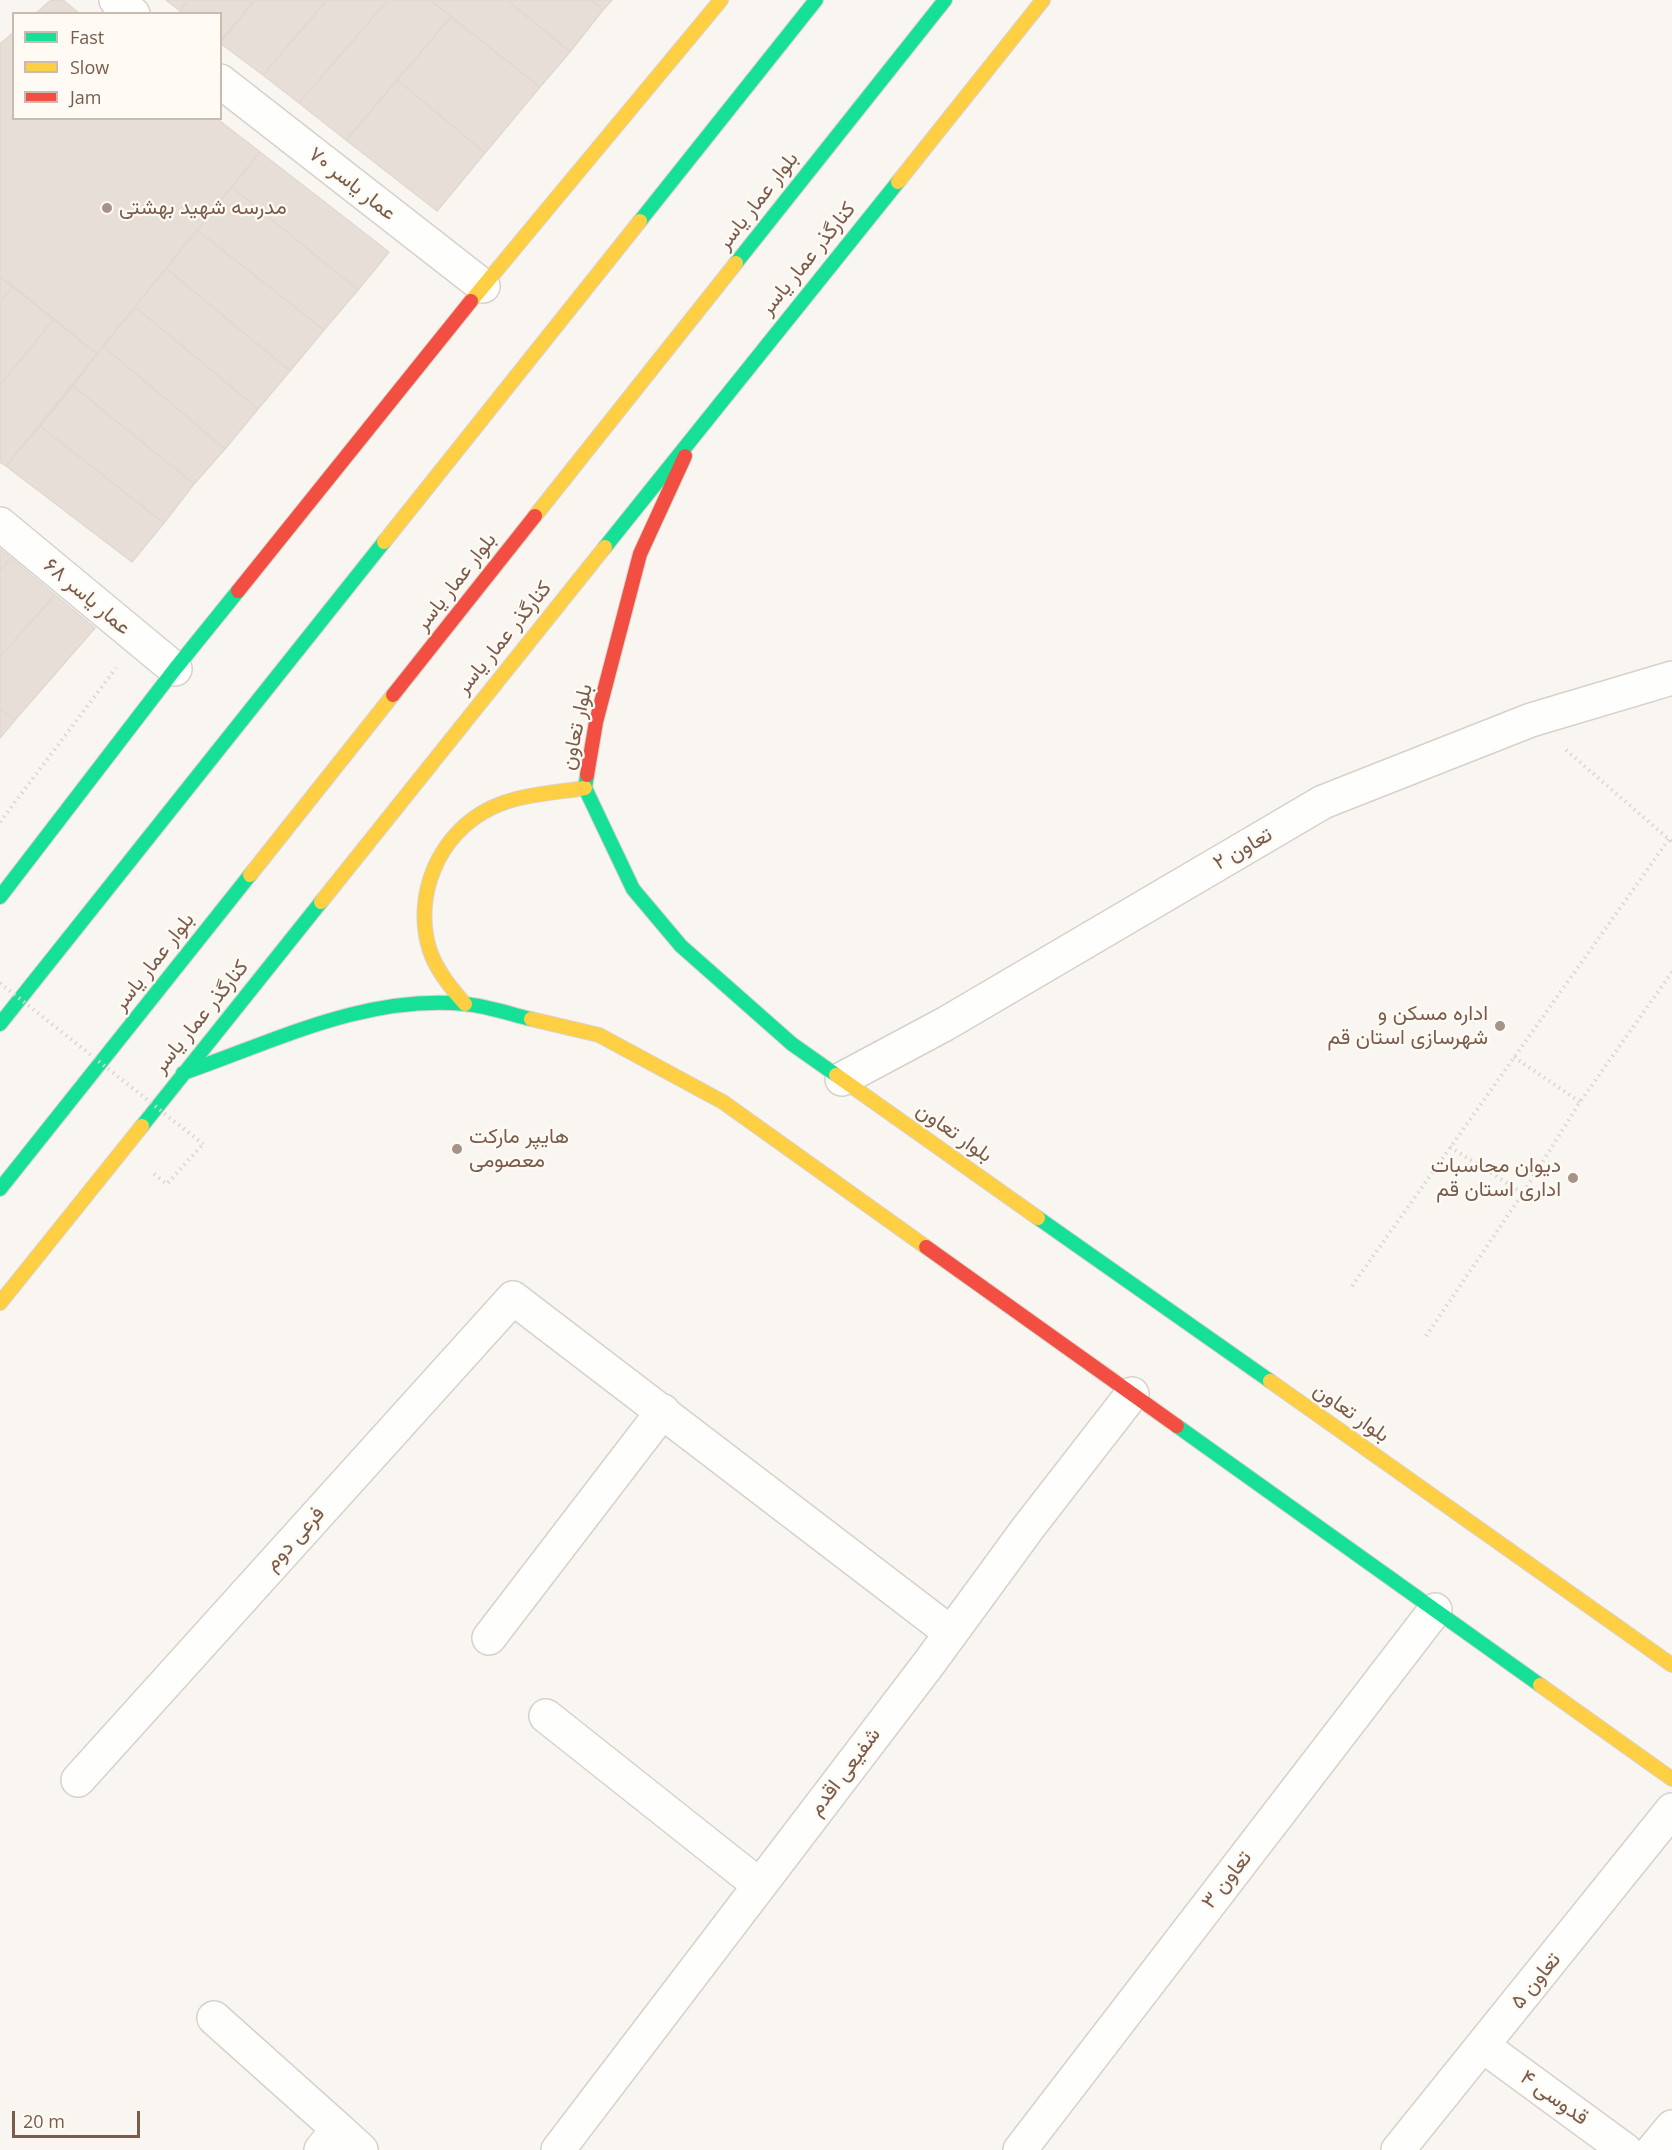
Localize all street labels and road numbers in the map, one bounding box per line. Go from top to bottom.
street label: عمار یاسر ۷۰ [303,142,401,226]
street label: بلوار عمار یاسر [712,147,804,255]
street label: کنارگذر عمار یاسر [755,197,861,321]
street label: بلوار عمار یاسر [410,528,502,636]
street label: عمار یاسر ۶۸ [38,553,136,641]
street label: کنارگذر عمار یاسر [451,576,557,700]
street label: بلوار تعاون [556,682,598,772]
street label: تعاون ۲ [1209,822,1277,876]
street label: بلوار عمار یاسر [108,908,200,1016]
street label: کنارگذر عمار یاسر [148,955,254,1079]
street label: بلوار تعاون [911,1098,997,1168]
street label: بلوار تعاون [1308,1378,1394,1448]
street label: فرعی دوم [260,1502,330,1576]
street label: شفیعی اقدم [804,1723,886,1821]
street label: تعاون ۳ [1197,1846,1257,1914]
street label: تعاون ۵ [1506,1948,1566,2014]
street label: قدوسی ۴ [1515,2065,1593,2131]

